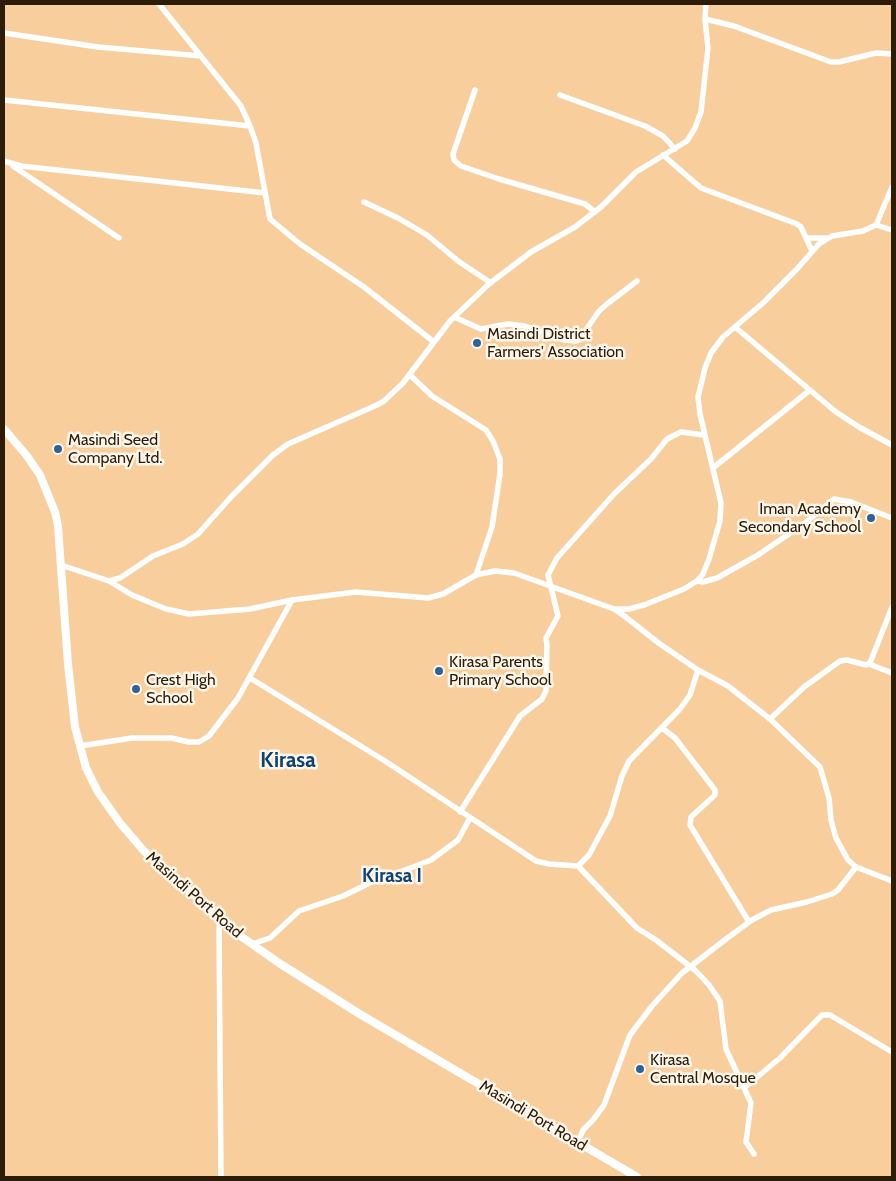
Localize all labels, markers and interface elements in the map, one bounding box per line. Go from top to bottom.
place label: Masindi District Farmers' Association [487,324,624,362]
marker: Masindi District Farmers' Association [471,337,483,349]
place label: Masindi Seed Company Ltd. [68,430,163,468]
marker: Masindi Seed Company Ltd. [52,443,64,455]
place label: Iman Academy Secondary School [739,499,861,537]
marker: Iman Academy Secondary School [865,512,877,524]
place label: Kirasa Parents Primary School [449,652,552,690]
marker: Kirasa Parents Primary School [433,665,445,677]
place label: Crest High School [146,670,216,708]
marker: Crest High School [130,683,142,695]
district label: Kirasa [260,748,316,774]
street label: Masindi Port Road [142,848,246,942]
district label: Kirasa I [362,865,422,887]
place label: Kirasa Central Mosque [650,1050,756,1088]
marker: Kirasa Central Mosque [634,1063,646,1075]
street label: Masindi Port Road [476,1076,590,1156]

